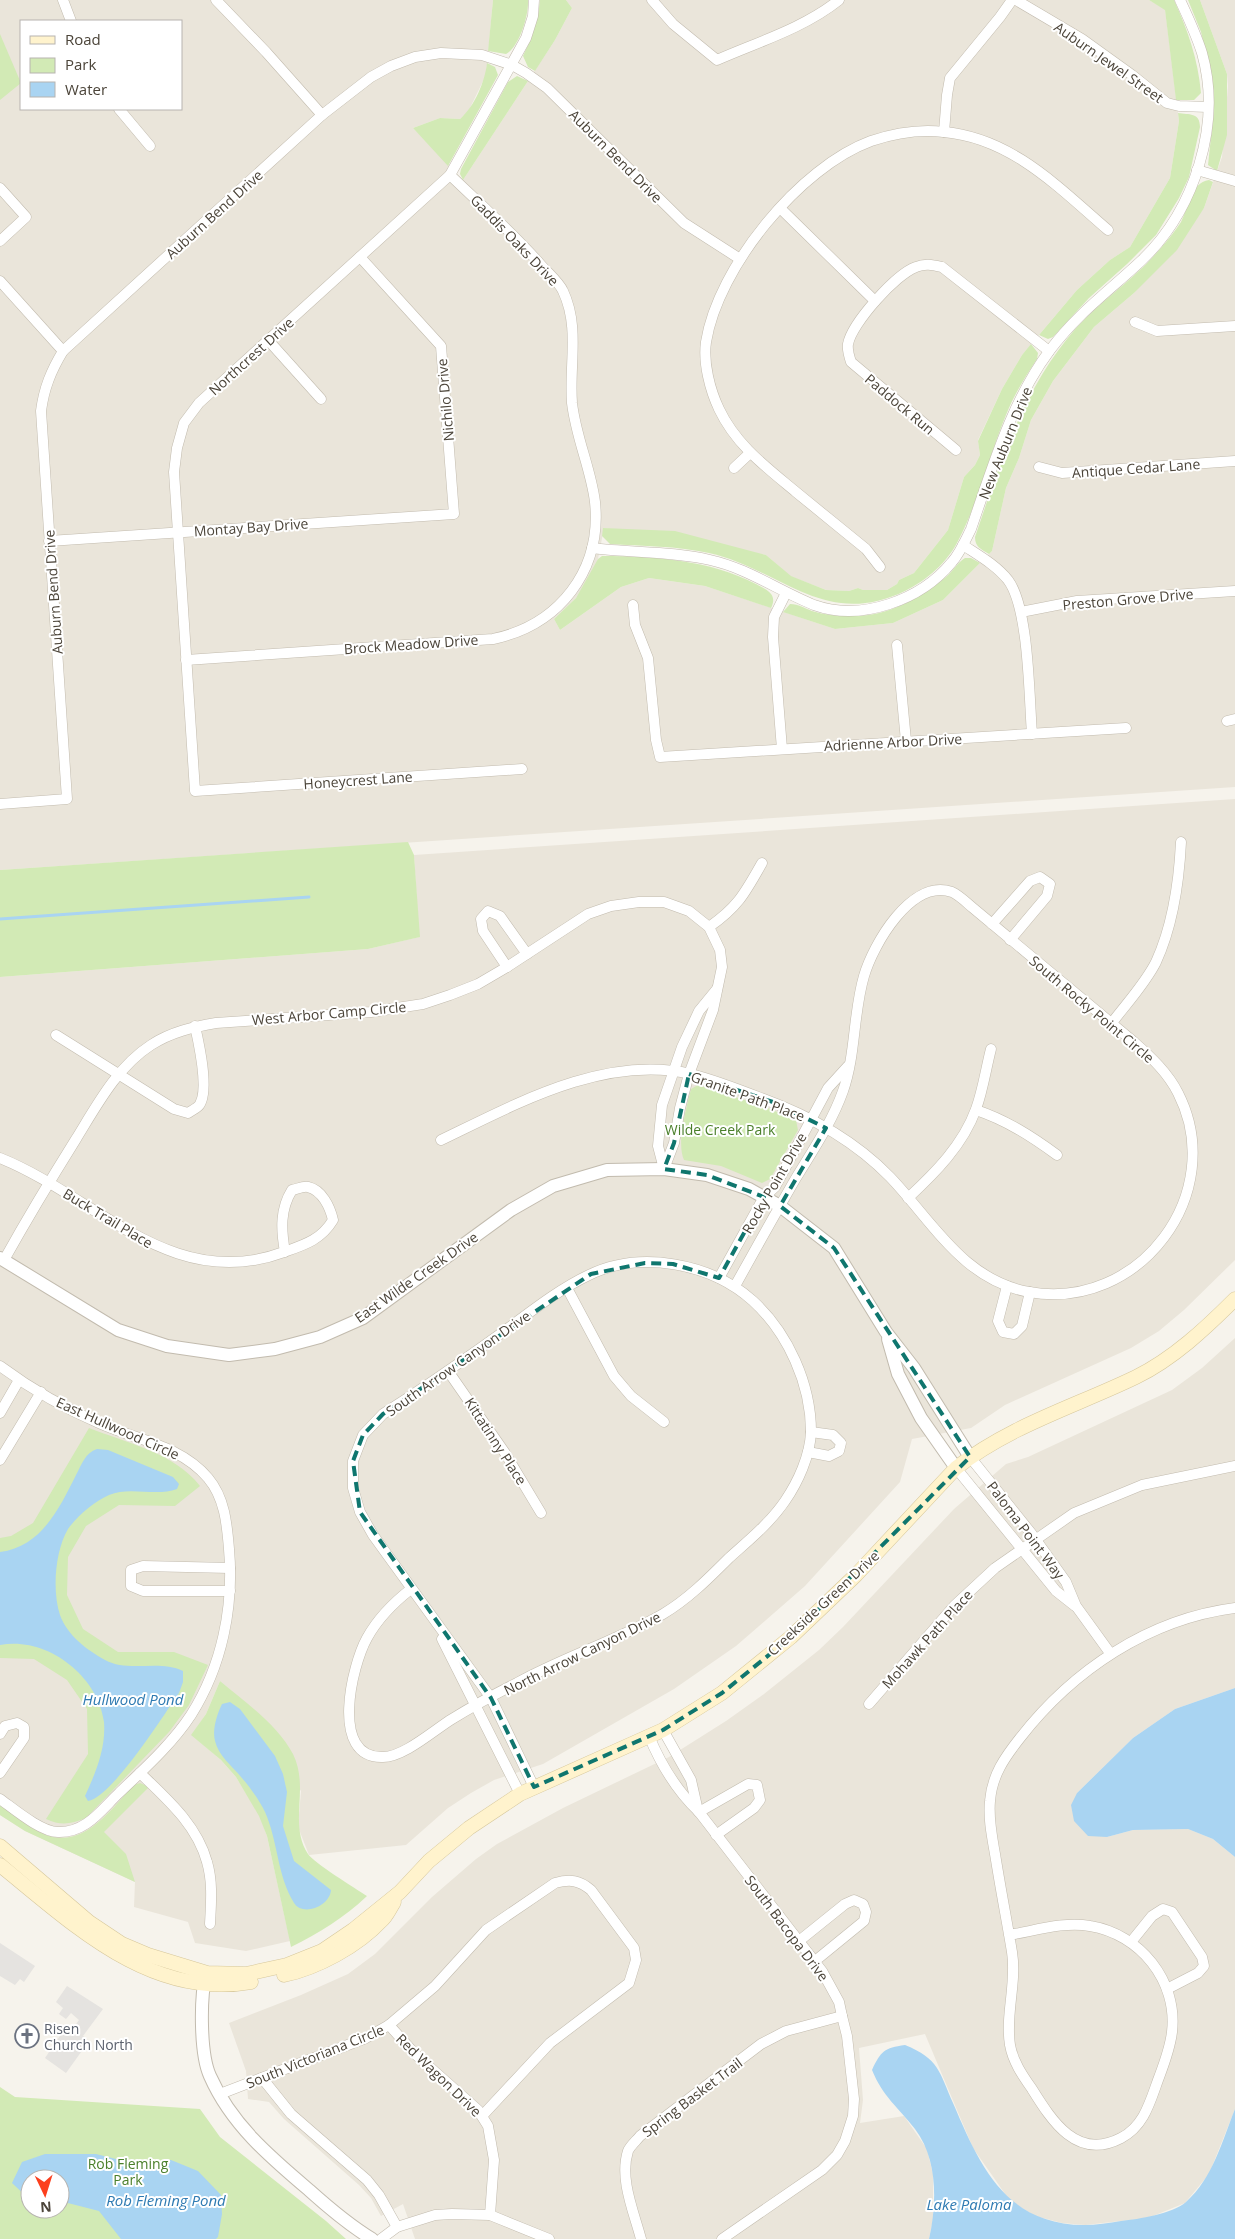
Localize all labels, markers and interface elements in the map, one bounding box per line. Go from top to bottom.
street label: Auburn Jewel Street [1051,17,1167,107]
legend [20,20,182,110]
text: Road [65,29,101,49]
text: Park [65,54,96,74]
text: Water [65,79,107,99]
street label: Auburn Bend Drive [565,105,667,207]
street label: Auburn Bend Drive [161,165,267,263]
street label: Gaddis Oaks Drive [467,190,563,290]
street label: Northcrest Drive [204,313,298,399]
street label: Nichilo Drive [432,358,458,442]
street label: Paddock Run [861,369,939,439]
street label: New Auburn Drive [974,384,1036,502]
street label: Antique Cedar Lane [1071,454,1201,482]
street label: Montay Bay Drive [193,514,309,540]
street label: Auburn Bend Drive [39,529,67,655]
street label: Preston Grove Drive [1062,584,1194,614]
street label: Brock Meadow Drive [343,630,479,658]
street label: Adrienne Arbor Drive [823,729,963,755]
street label: Honeycrest Lane [303,767,413,793]
street label: South Rocky Point Circle [1026,951,1159,1067]
street label: West Arbor Camp Circle [251,997,407,1029]
street label: Granite Path Place [688,1067,808,1125]
park label: Wilde Creek Park [665,1120,776,1139]
street label: Rocky Point Drive [737,1129,811,1237]
street label: Buck Trail Place [60,1184,157,1252]
street label: East Wilde Creek Drive [351,1227,482,1327]
street label: South Arrow Canyon Drive [382,1306,534,1420]
street label: East Hullwood Circle [53,1392,183,1464]
street label: Kittatinny Place [461,1394,531,1488]
street label: Paloma Point Way [983,1477,1070,1584]
street label: Creekside Green Drive [763,1546,883,1660]
street label: Mohawk Path Place [877,1585,977,1693]
street label: North Arrow Canyon Drive [500,1607,664,1699]
water label: Hullwood Pond [83,1689,184,1709]
street label: South Bacopa Drive [741,1871,833,1985]
place label: Risen Church North [44,2019,133,2054]
street label: South Victoriana Circle [243,2020,387,2092]
church icon: Risen Church North [14,2023,40,2049]
street label: Red Wagon Drive [392,2029,486,2121]
street label: Spring Basket Trail [638,2053,746,2141]
park label: Rob Fleming Park [88,2154,169,2189]
north arrow [20,2169,70,2219]
water label: Rob Fleming Pond [106,2190,226,2210]
water label: Lake Paloma [926,2194,1012,2214]
text: N [40,2198,52,2217]

